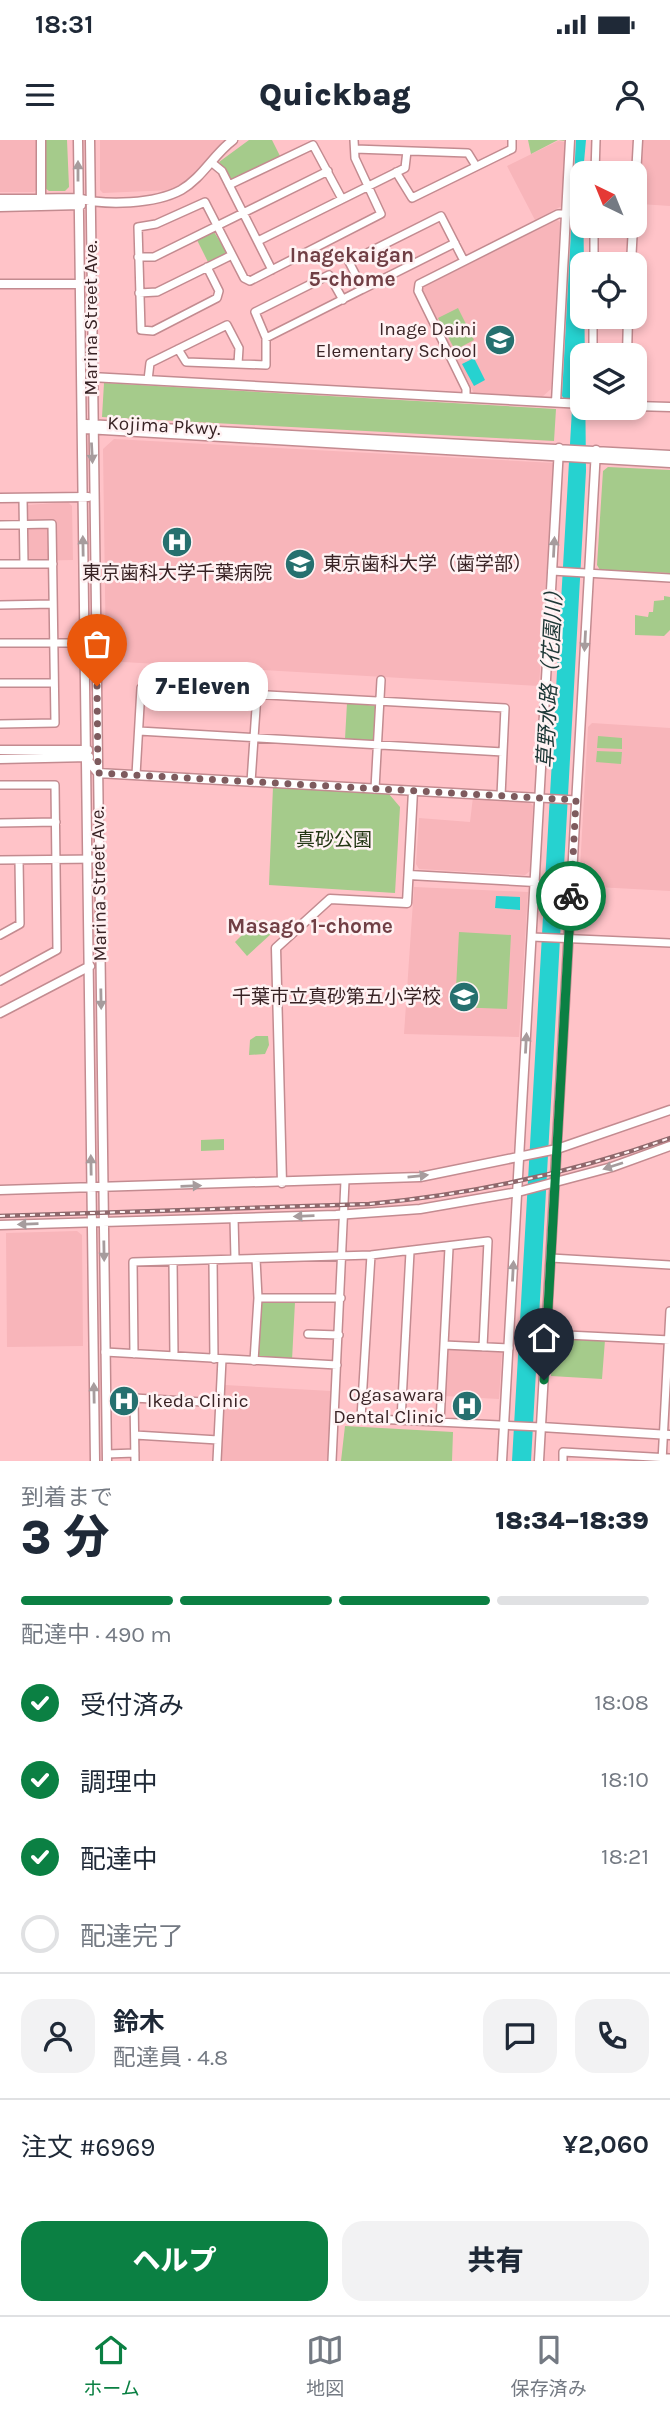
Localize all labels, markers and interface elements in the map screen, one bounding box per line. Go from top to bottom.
text: 18:31 [35,9,94,40]
icon: menu [21,76,59,114]
text: Quickbag [259,76,411,113]
icon: person [611,76,649,114]
one-way arrow [72,160,84,182]
north arrow [570,161,648,238]
map controls [570,161,647,420]
street label: Marina Street Ave. [80,240,102,396]
district label: Inagekaigan 5-chome [290,243,414,291]
button: locate [570,252,647,329]
place label: Inage Daini Elementary School [316,318,477,362]
school or university icon: Inage Daini Elementary School [483,323,517,357]
button: layers [570,343,647,420]
street label: Kojima Pkwy. [107,412,221,440]
one-way arrow [87,442,98,464]
hospital icon: 東京歯科大学千葉病院 [160,525,194,559]
one-way arrow [77,535,89,557]
one-way arrow [548,536,559,558]
school or university icon: 東京歯科大学（歯学部） [283,547,317,581]
place label: 東京歯科大学（歯学部） [323,553,532,575]
place label: 東京歯科大学千葉病院 [82,562,272,584]
water label: 草野水路（花園川） [533,579,567,769]
pin [67,614,127,686]
icon: bag [78,625,116,663]
one-way arrow [580,630,591,652]
callout: 7-Eleven [139,662,268,710]
text: 7-Eleven [155,673,251,700]
street label: Marina Street Ave. [87,806,111,962]
park label: 真砂公園 [296,829,372,851]
courier [536,861,606,931]
icon: bike [552,877,590,915]
district label: Masago 1-chome [227,914,393,938]
school or university icon: 千葉市立真砂第五小学校 [447,980,481,1014]
place label: 千葉市立真砂第五小学校 [232,986,441,1008]
one-way arrow [95,988,106,1010]
one-way arrow [521,1032,532,1054]
one-way arrow [85,1154,97,1176]
one-way arrow [602,1162,623,1172]
one-way arrow [407,1171,429,1182]
one-way arrow [180,1180,202,1191]
one-way arrow [293,1210,315,1221]
one-way arrow [16,1218,38,1229]
one-way arrow [98,1240,110,1262]
one-way arrow [508,1259,519,1281]
pin [514,1308,574,1380]
icon: home [525,1319,563,1357]
one-way arrow [88,1382,100,1404]
hospital icon: Ikeda Clinic [107,1384,141,1418]
place label: Ogasawara Dental Clinic [333,1384,444,1428]
hospital icon: Ogasawara Dental Clinic [450,1389,484,1423]
place label: Ikeda Clinic [147,1390,249,1412]
text: 到着まで [21,1484,113,1511]
text: 18:34–18:39 [495,1505,649,1536]
text: 3 分 [21,1511,110,1565]
text: 配達中 · 490 m [21,1621,172,1648]
icon: check [21,1684,59,1722]
text: 18:08 [594,1689,649,1716]
text: 受付済み [80,1690,184,1721]
icon: check [21,1761,59,1799]
text: 18:10 [601,1766,649,1793]
text: 調理中 [80,1767,158,1798]
icon: check [21,1838,59,1876]
text: 18:21 [601,1843,649,1870]
text: 配達中 [80,1844,158,1875]
text: 配達完了 [80,1921,184,1952]
button: person [21,1999,95,2073]
button: chat [483,1999,557,2073]
button: phone [575,1999,649,2073]
text: 鈴木 [113,2007,165,2038]
text: 配達員 · 4.8 [113,2044,228,2071]
text: ¥2,060 [563,2129,649,2160]
text: 注文 #6969 [21,2132,155,2163]
button: ヘルプ [21,2221,328,2301]
button: 共有 [342,2221,649,2301]
tab: ホーム [83,2331,140,2400]
tab: 地図 [306,2331,344,2400]
tab: 保存済み [511,2331,587,2400]

